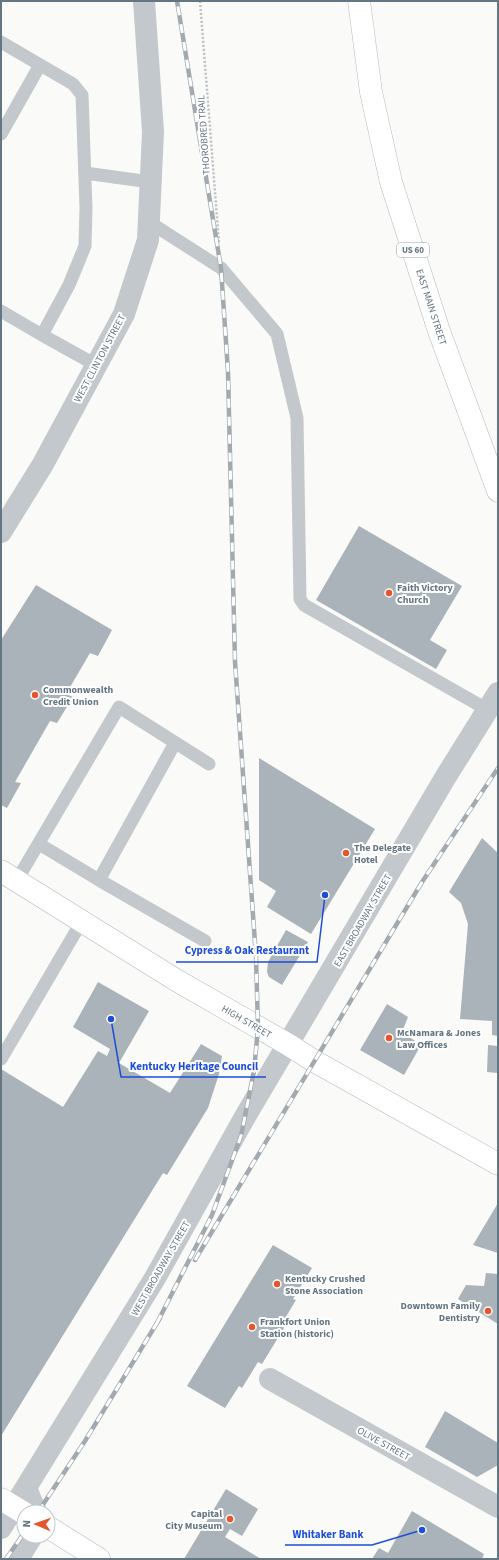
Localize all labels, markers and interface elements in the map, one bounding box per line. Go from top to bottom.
street label: THOROBRED TRAIL [194,95,214,175]
road number: US 60 [397,243,429,257]
street label: EAST MAIN STREET [412,268,450,348]
street label: WEST CLINTON STREET [71,312,129,405]
place label: Faith Victory Church [397,581,454,607]
marker: Faith Victory Church [384,588,394,598]
place label: Commonwealth Credit Union [43,683,113,709]
marker: Commonwealth Credit Union [30,690,40,700]
place label: The Delegate Hotel [354,841,411,867]
marker: The Delegate Hotel [341,848,351,858]
street label: EAST BROADWAY STREET [331,871,395,969]
callout: Cypress & Oak Restaurant [176,939,317,962]
text: Cypress & Oak Restaurant [185,943,310,958]
street label: HIGH STREET [219,1002,275,1042]
place label: McNamara & Jones Law Offices [397,1026,481,1052]
marker: McNamara & Jones Law Offices [384,1033,394,1043]
callout: Kentucky Heritage Council [121,1054,266,1077]
text: Kentucky Heritage Council [130,1059,259,1074]
street label: WEST BROADWAY STREET [128,1218,194,1318]
place label: Kentucky Crushed Stone Association [285,1272,366,1298]
marker: Kentucky Crushed Stone Association [272,1279,282,1289]
place label: Downtown Family Dentistry [401,1299,481,1325]
marker: Downtown Family Dentistry [483,1306,493,1316]
place label: Frankfort Union Station (historic) [260,1315,334,1341]
marker: Frankfort Union Station (historic) [247,1322,257,1332]
street label: OLIVE STREET [354,1424,413,1465]
north arrow [16,1504,56,1544]
place label: Capital City Museum [165,1507,222,1533]
marker: Capital City Museum [225,1514,235,1524]
text: N [19,1520,34,1528]
callout: Whitaker Bank [285,1522,372,1545]
text: Whitaker Bank [293,1527,363,1542]

